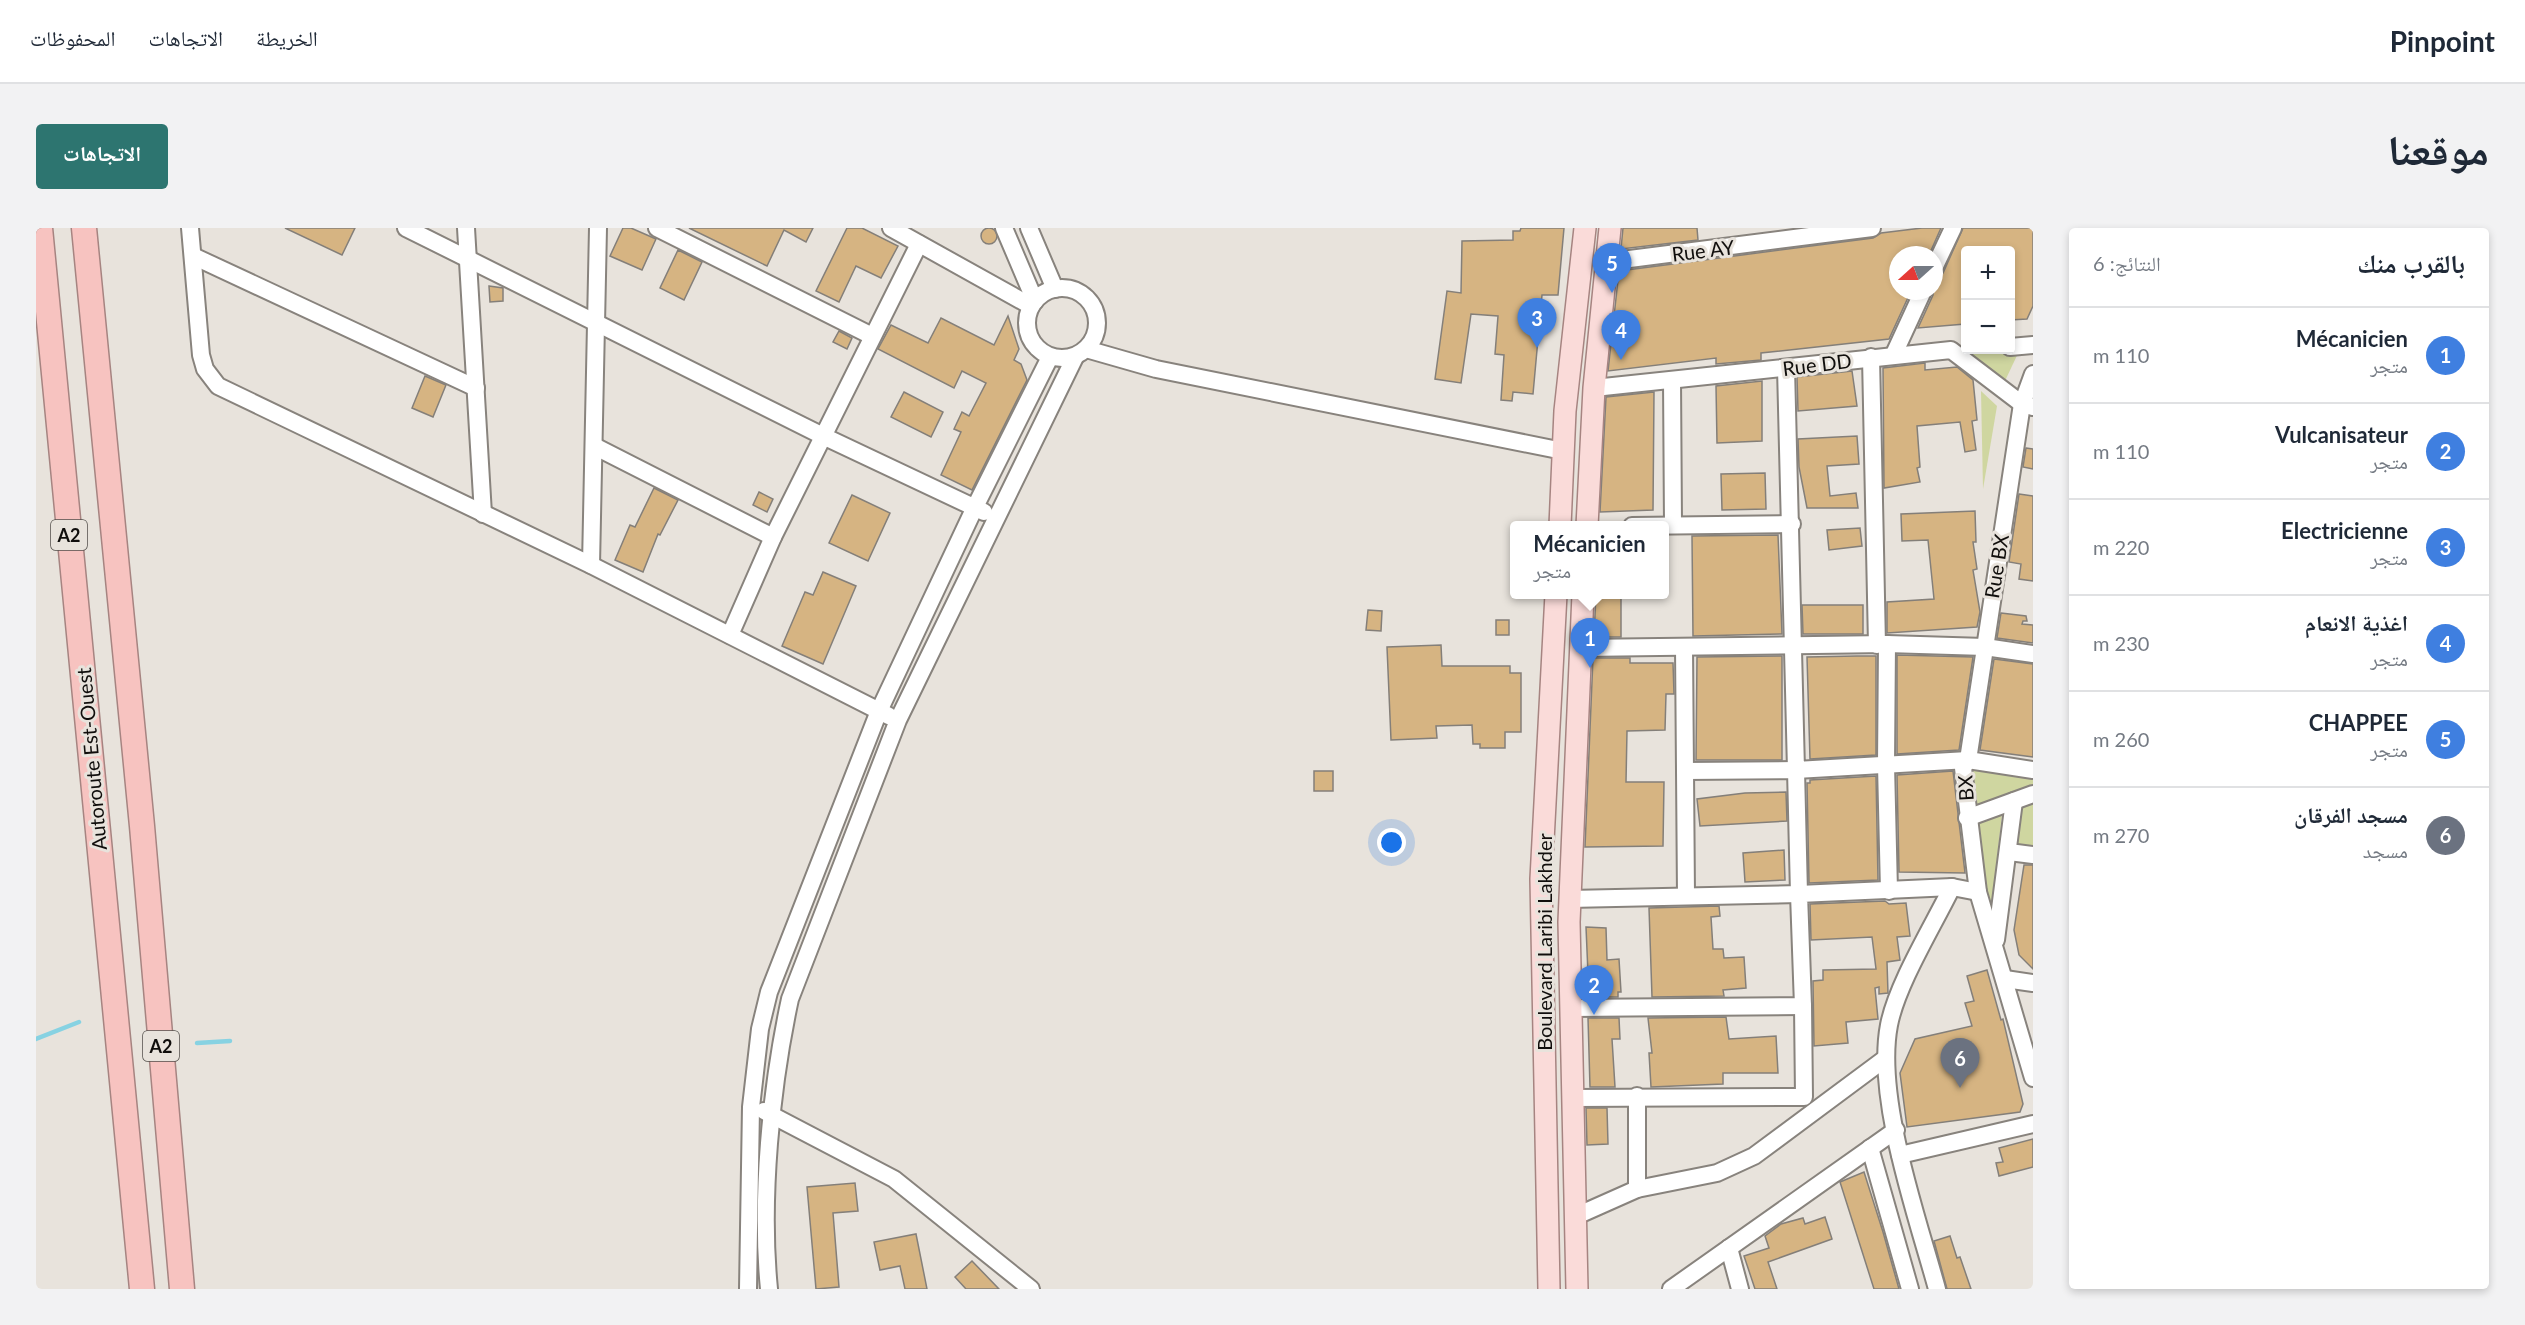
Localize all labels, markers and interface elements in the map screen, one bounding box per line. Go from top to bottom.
text: Pinpoint [2390,24,2495,58]
text: المحفوظات [30,25,115,50]
text: الاتجاهات [148,25,223,50]
text: الخريطة [256,25,318,50]
button: الاتجاهات [36,124,168,189]
text: موقعنا [2388,124,2489,174]
street label: Rue AY [1670,234,1736,266]
pin: 5 [1592,244,1632,293]
north arrow [1889,246,1943,300]
map controls [1961,246,2015,354]
button: + [1961,246,2015,300]
text: بالقرب منك [2357,247,2465,279]
text: النتائج: 6 [2093,251,2161,275]
pin: 3 [1518,298,1556,348]
button: − [1961,300,2015,354]
pin: 4 [1602,310,1640,360]
text: Mécanicien [2296,325,2408,352]
text: 110 m [2093,343,2149,367]
text: 1 [2440,343,2451,367]
street label: Rue DD [1781,348,1853,380]
text: متجر [2370,353,2408,377]
text: Vulcanisateur [2275,421,2408,448]
text: 110 m [2093,439,2149,463]
text: 2 [2440,439,2451,463]
text: متجر [2370,449,2408,473]
text: Electricienne [2281,517,2408,544]
road number: A2 [51,520,87,550]
popup [1510,521,1669,599]
text: Mécanicien [1533,530,1646,557]
street label: Rue BX [1979,532,2013,600]
text: 220 m [2093,535,2149,559]
text: 3 [2440,535,2451,559]
text: متجر [2370,545,2408,569]
text: متجر [1533,558,1571,582]
text: اغذية الانعام [2305,609,2408,636]
pin: 1 [1570,618,1610,668]
text: 230 m [2093,631,2149,655]
text: 4 [2440,631,2451,655]
text: متجر [2370,646,2408,670]
street label: Autoroute Est-Ouest [71,667,111,851]
text: CHAPPEE [2309,709,2408,736]
text: 260 m [2093,727,2149,751]
text: 5 [2440,727,2451,751]
text: متجر [2370,737,2408,761]
street label: BX [1952,775,1978,801]
text: مسجد الفرقان [2294,801,2408,828]
text: 270 m [2093,823,2149,847]
text: 6 [2440,823,2451,847]
your location [1377,828,1406,857]
street label: Boulevard Laribi Lakhder [1532,833,1556,1051]
text: مسجد [2363,838,2408,862]
pin: 2 [1574,966,1614,1015]
road number: A2 [143,1031,179,1061]
pin: 6 [1940,1038,1980,1088]

